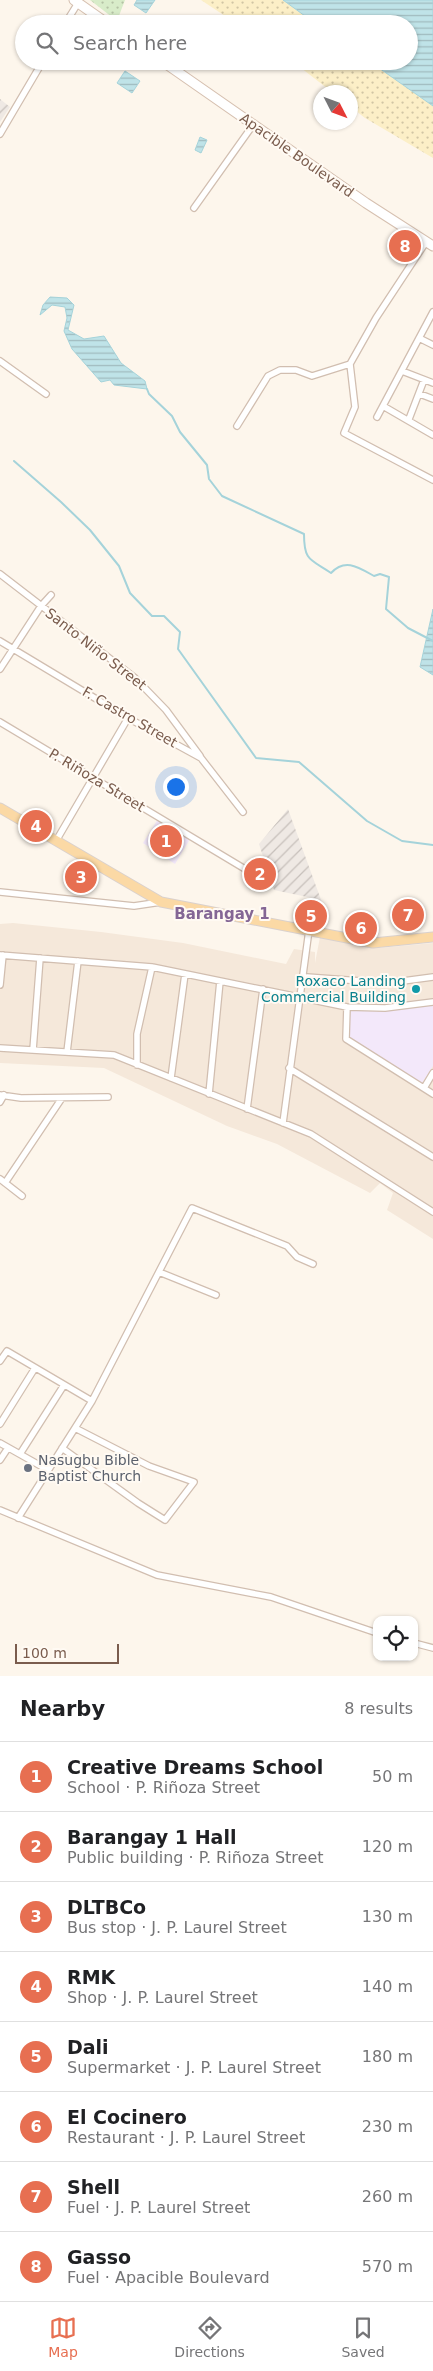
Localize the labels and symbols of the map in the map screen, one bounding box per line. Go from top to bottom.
north arrow [313,85,358,130]
street label: Apacible Boulevard [237,110,357,200]
pin: 8 [389,227,421,265]
street label: Santo Niño Street [42,605,150,694]
street label: F. Castro Street [80,683,181,751]
street label: P. Riñoza Street [46,745,148,815]
your location [163,774,189,800]
pin: 4 [20,807,52,845]
pin: 1 [150,822,182,860]
pin: 2 [244,855,276,893]
pin: 3 [65,858,97,896]
pin: 7 [392,896,424,934]
pin: 5 [295,897,327,935]
district label: Barangay 1 [174,905,270,923]
pin: 6 [345,909,377,947]
place label: Roxaco Landing Commercial Building [261,973,406,1005]
marker: Roxaco Landing Commercial Building [410,983,422,995]
place label: Nasugbu Bible Baptist Church [38,1452,141,1484]
marker: Nasugbu Bible Baptist Church [22,1462,34,1474]
scale bar [15,1641,119,1664]

